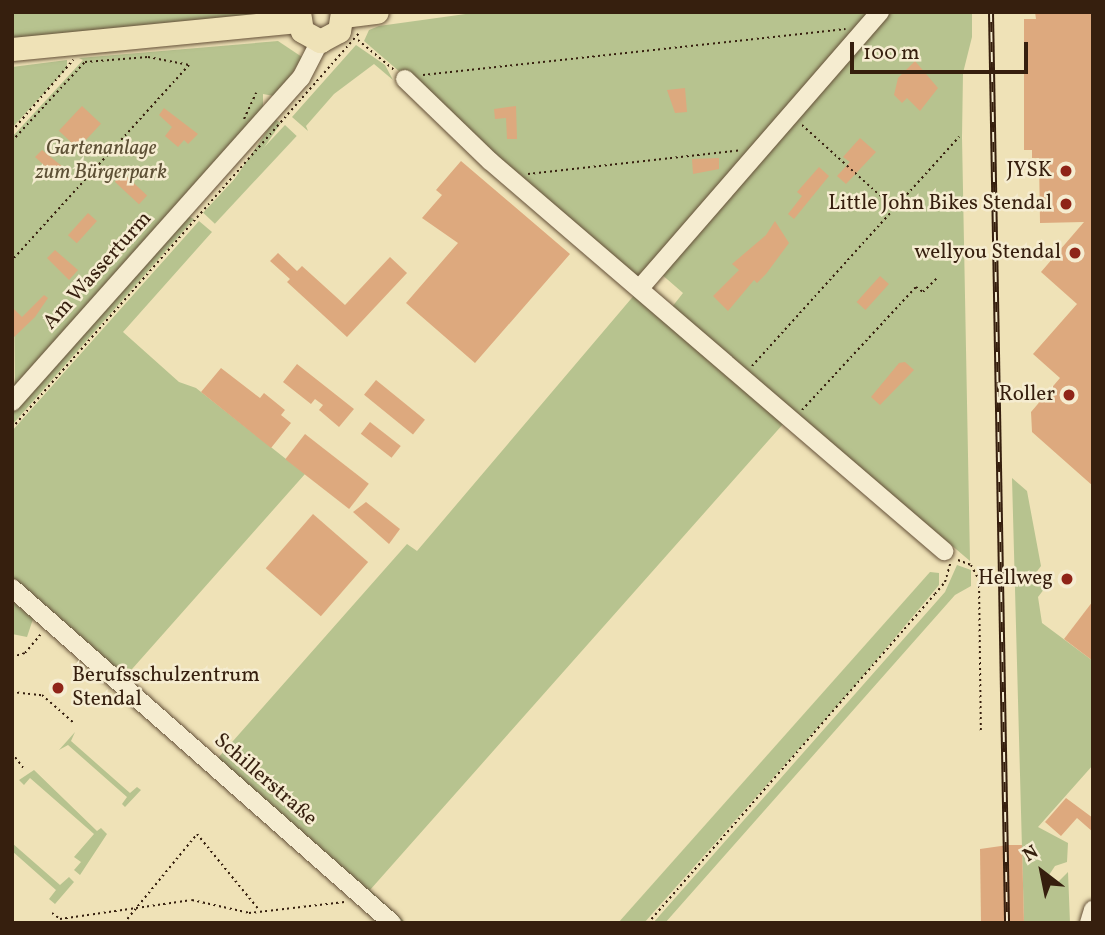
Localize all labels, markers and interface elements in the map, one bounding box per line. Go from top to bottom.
scale bar [853,28,1032,72]
text: 100 m [863,39,920,68]
park label: Gartenanlage zum Bürgerpark [35,136,167,186]
place label: JYSK [1006,158,1052,184]
marker: JYSK [1058,163,1074,179]
place label: Little John Bikes Stendal [828,191,1052,217]
marker: Little John Bikes Stendal [1058,196,1074,212]
street label: Am Wasserturm [38,206,158,336]
place label: wellyou Stendal [914,240,1061,266]
marker: wellyou Stendal [1067,245,1083,261]
place label: Roller [999,382,1055,408]
marker: Roller [1061,387,1077,403]
place label: Hellweg [978,566,1053,592]
marker: Hellweg [1059,571,1075,587]
place label: Berufsschulzentrum Stendal [72,663,260,713]
marker: Berufsschulzentrum Stendal [50,680,66,696]
street label: Schillerstraße [208,728,322,832]
north arrow [1007,837,1077,907]
text: N [1018,840,1044,869]

